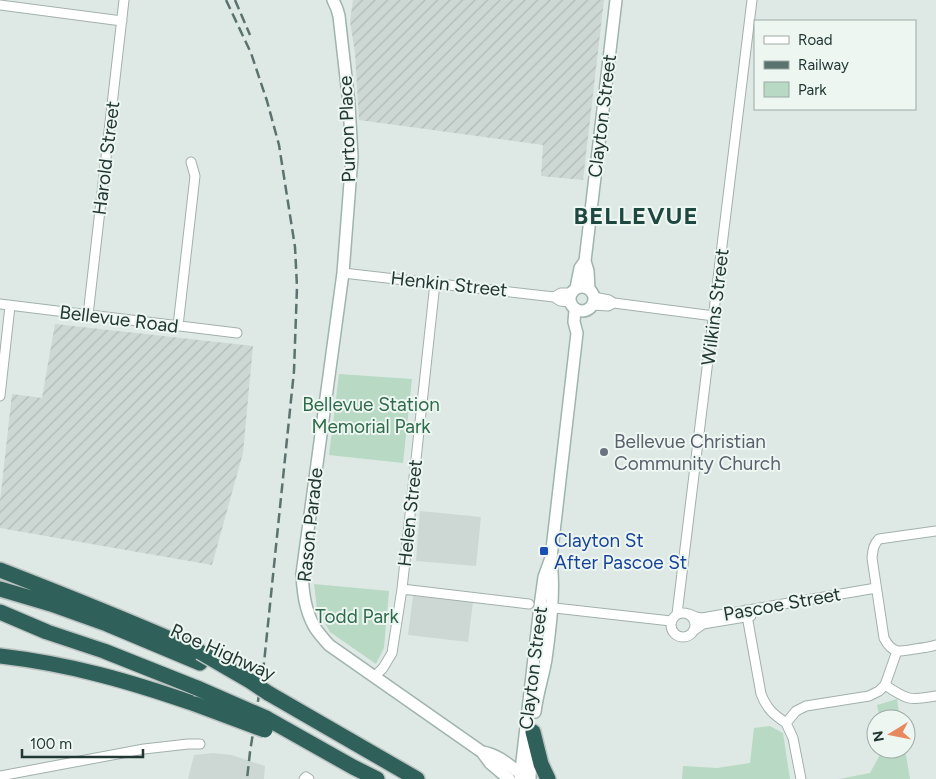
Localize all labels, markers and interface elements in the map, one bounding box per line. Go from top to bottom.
legend [754,20,916,110]
text: Road [798,31,833,49]
street label: Clayton Street [583,53,621,179]
text: Railway [798,56,849,74]
street label: Purton Place [334,75,360,183]
text: Park [798,81,827,99]
street label: Harold Street [88,100,124,216]
district label: BELLEVUE [573,201,699,230]
street label: Wilkins Street [696,247,734,367]
street label: Henkin Street [389,266,509,302]
street label: Bellevue Road [58,300,180,338]
park label: Bellevue Station Memorial Park [302,393,440,438]
place label: Bellevue Christian Community Church [614,430,781,475]
marker: Bellevue Christian Community Church [598,446,610,458]
street label: Helen Street [393,458,427,568]
street label: Rason Parade [293,467,327,583]
place label: Clayton St After Pascoe St [554,529,687,574]
marker: Clayton St After Pascoe St [538,545,550,557]
street label: Pascoe Street [721,582,843,626]
park label: Todd Park [315,605,400,628]
street label: Clayton Street [514,605,552,731]
street label: Roe Highway [167,619,279,685]
north arrow [866,709,916,759]
scale bar [22,726,144,758]
text: N [869,729,888,743]
text: 100 m [30,735,72,753]

